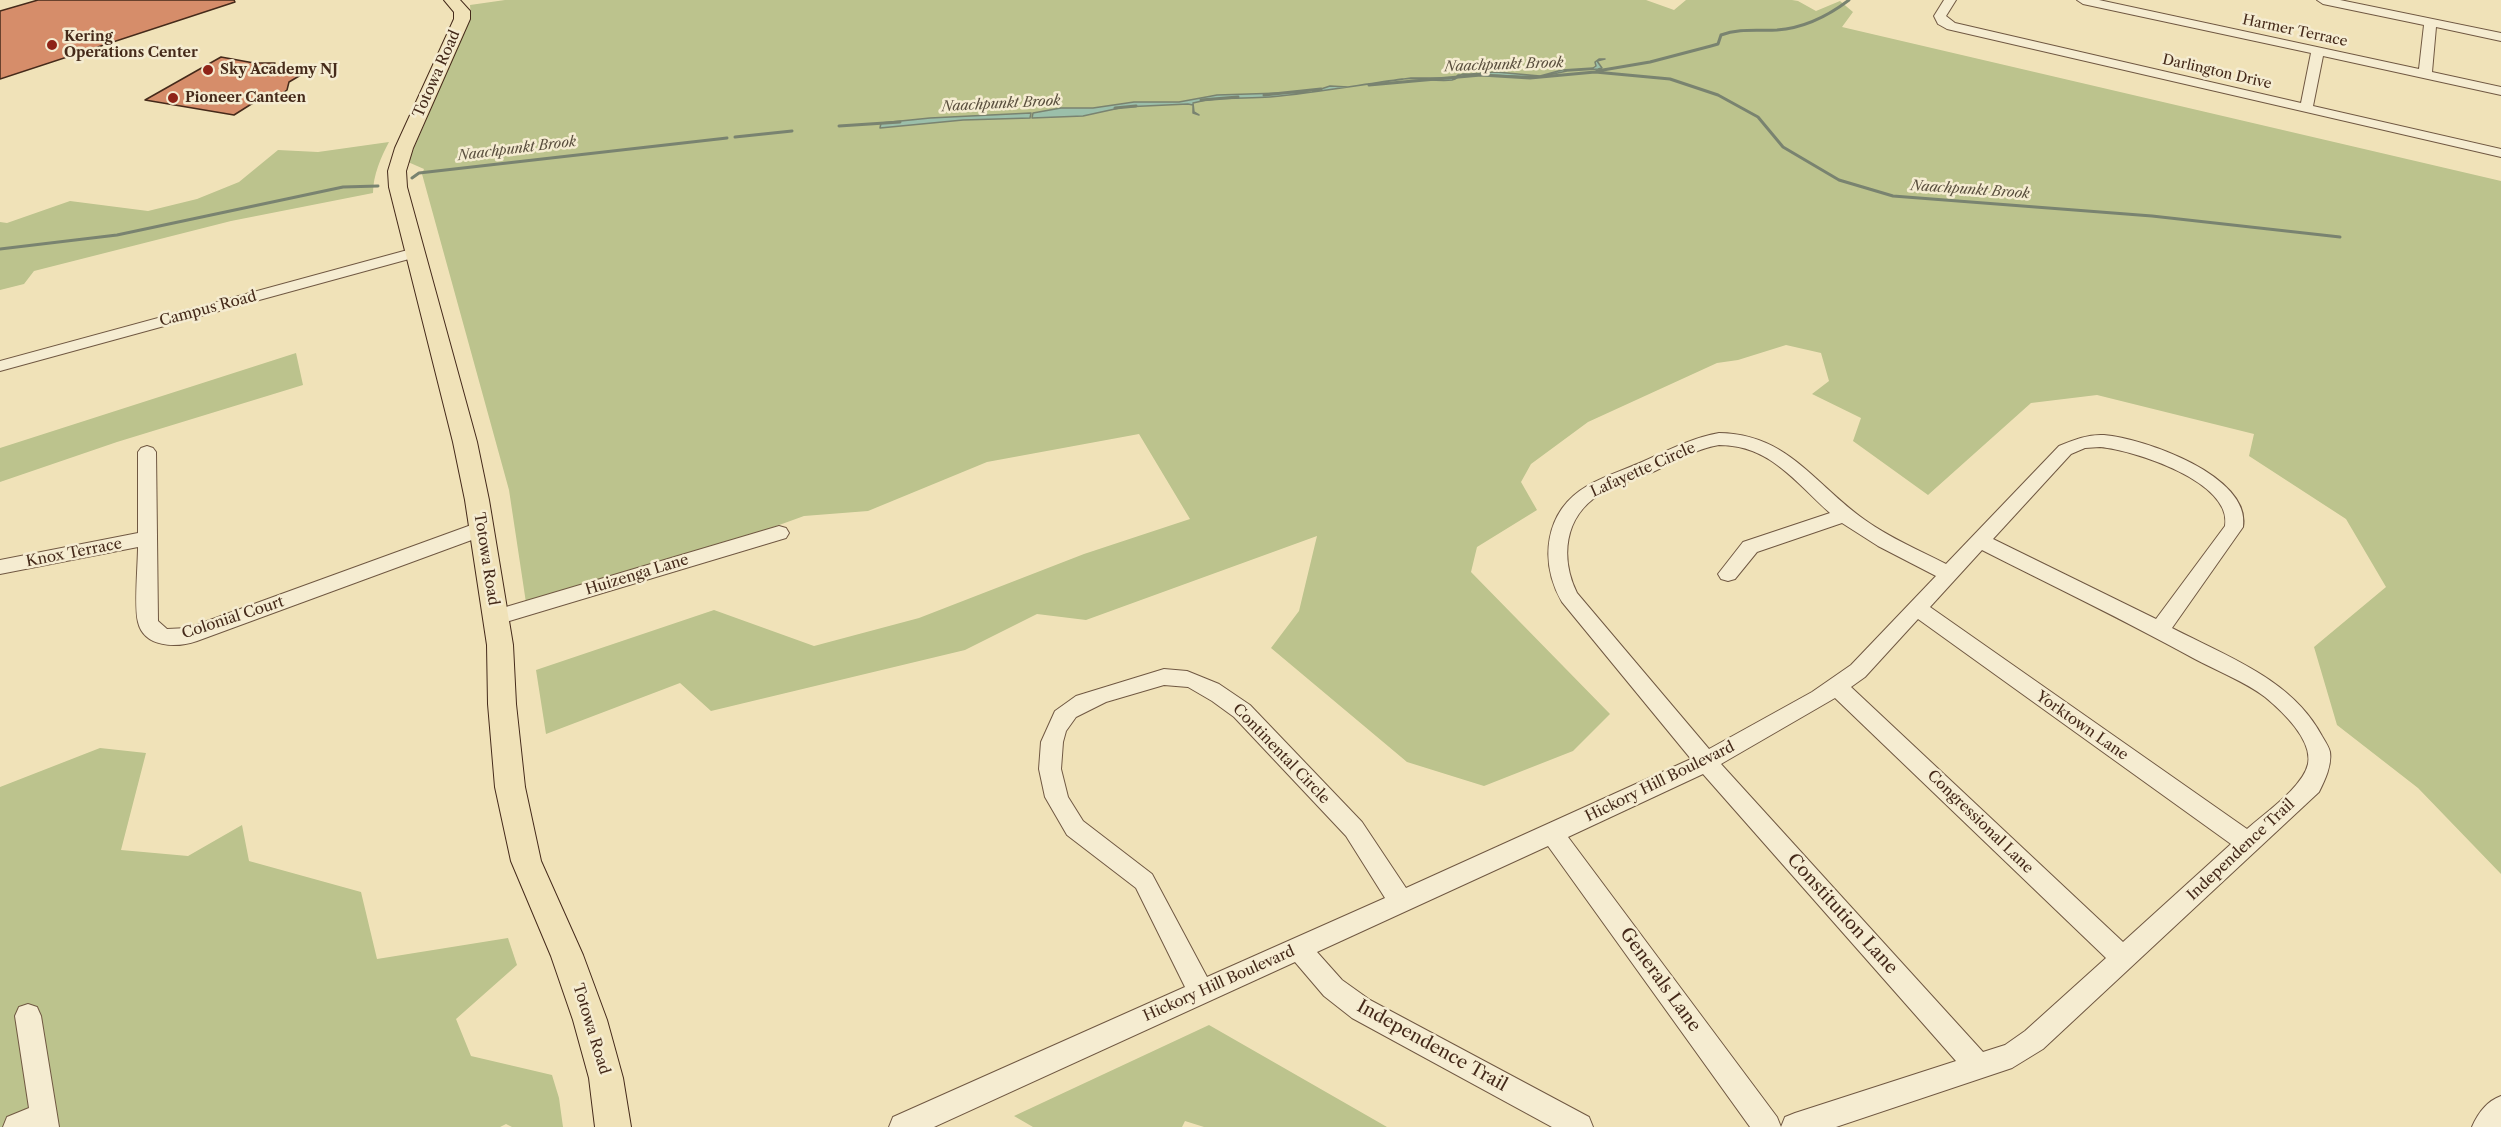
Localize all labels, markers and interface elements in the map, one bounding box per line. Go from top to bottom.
street label: Harmer Terrace [2241,12,2349,50]
street label: Totowa Road [410,27,464,121]
place label: Kering Operations Center [64,29,198,62]
marker: Kering Operations Center [45,38,59,52]
street label: Darlington Drive [2161,51,2273,93]
water label: Naachpunkt Brook [1444,55,1564,75]
place label: Sky Academy NJ [220,62,338,78]
marker: Sky Academy NJ [201,63,215,77]
place label: Pioneer Canteen [185,90,306,106]
marker: Pioneer Canteen [166,91,180,105]
water label: Naachpunkt Brook [941,92,1061,116]
water label: Naachpunkt Brook [457,133,577,165]
water label: Naachpunkt Brook [1910,177,2030,203]
street label: Campus Road [158,287,258,331]
street label: Lafayette Circle [1588,439,1698,501]
street label: Totowa Road [470,511,502,607]
street label: Knox Terrace [24,535,124,571]
street label: Huizenga Lane [583,551,691,599]
street label: Colonial Court [180,593,286,643]
street label: Yorktown Lane [2032,688,2132,764]
street label: Continental Circle [1229,700,1333,808]
street label: Hickory Hill Boulevard [1582,738,1738,826]
street label: Congressional Lane [1923,767,2037,877]
street label: Independence Trail [2184,796,2298,904]
street label: Constitution Lane [1782,849,1902,979]
street label: Generals Lane [1615,924,1705,1036]
street label: Hickory Hill Boulevard [1140,942,1298,1026]
street label: Totowa Road [569,981,613,1077]
street label: Independence Trail [1353,996,1511,1096]

